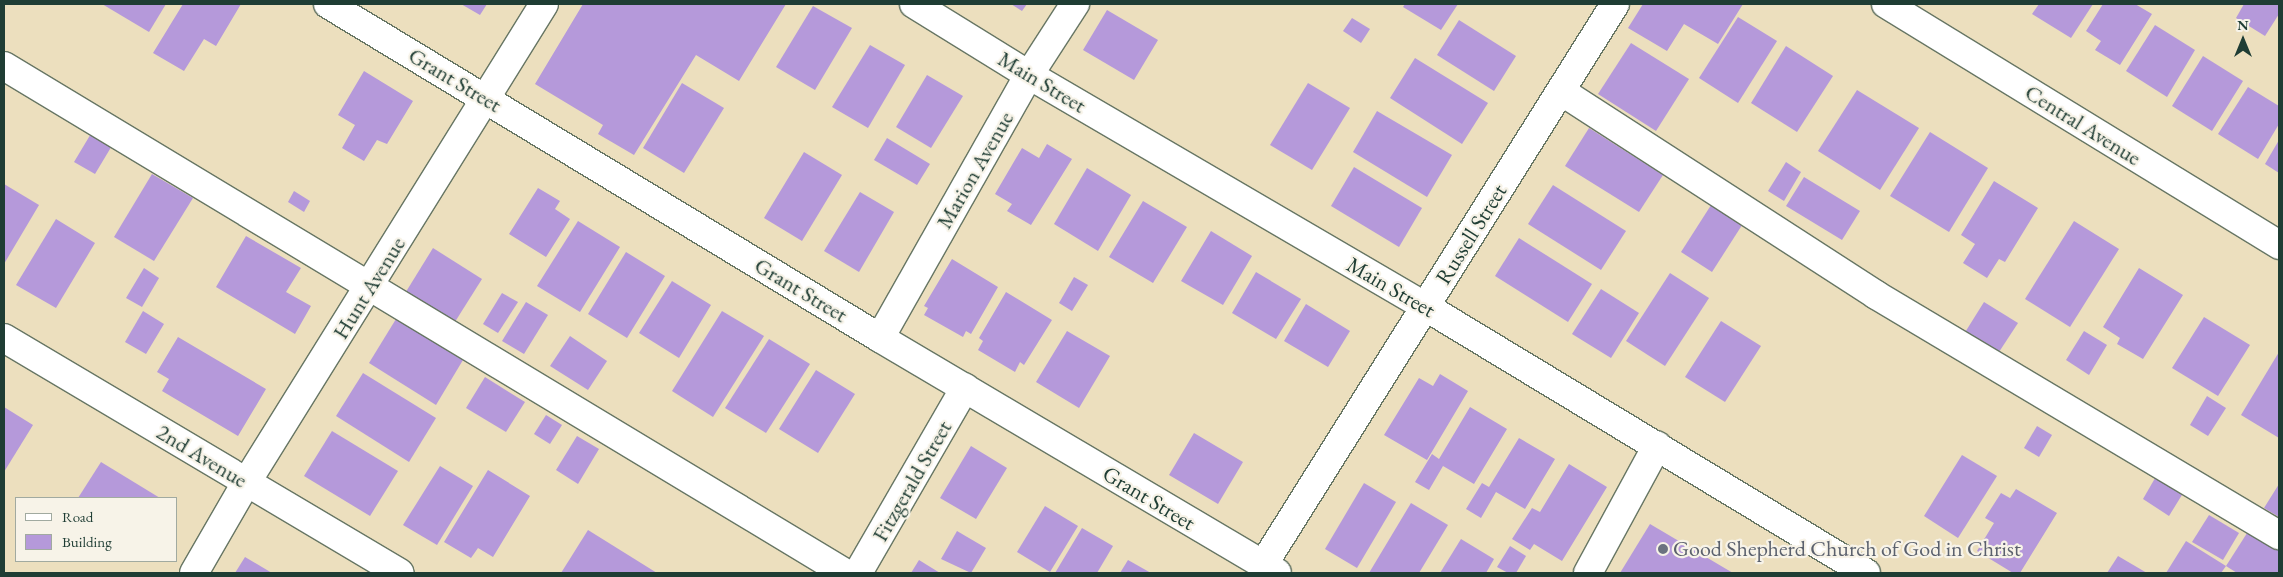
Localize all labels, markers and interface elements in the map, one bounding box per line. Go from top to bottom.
north arrow [2218,15,2268,65]
text: N [2237,16,2249,34]
street label: Grant Street [404,42,506,118]
street label: Main Street [993,45,1091,119]
street label: Central Avenue [2020,79,2146,171]
street label: Marion Avenue [931,107,1019,233]
street label: Russell Street [1430,179,1512,289]
street label: Hunt Avenue [327,232,411,344]
street label: Main Street [1342,251,1440,323]
street label: Grant Street [750,252,852,328]
street label: Fitzgerald Street [867,416,957,546]
street label: 2nd Avenue [152,419,252,493]
street label: Grant Street [1098,460,1200,536]
legend [15,497,178,562]
text: Road [62,507,93,526]
text: Building [62,532,112,551]
place label: Good Shepherd Church of God in Christ [1673,536,2021,562]
marker: Good Shepherd Church of God in Christ [1657,543,1669,555]

